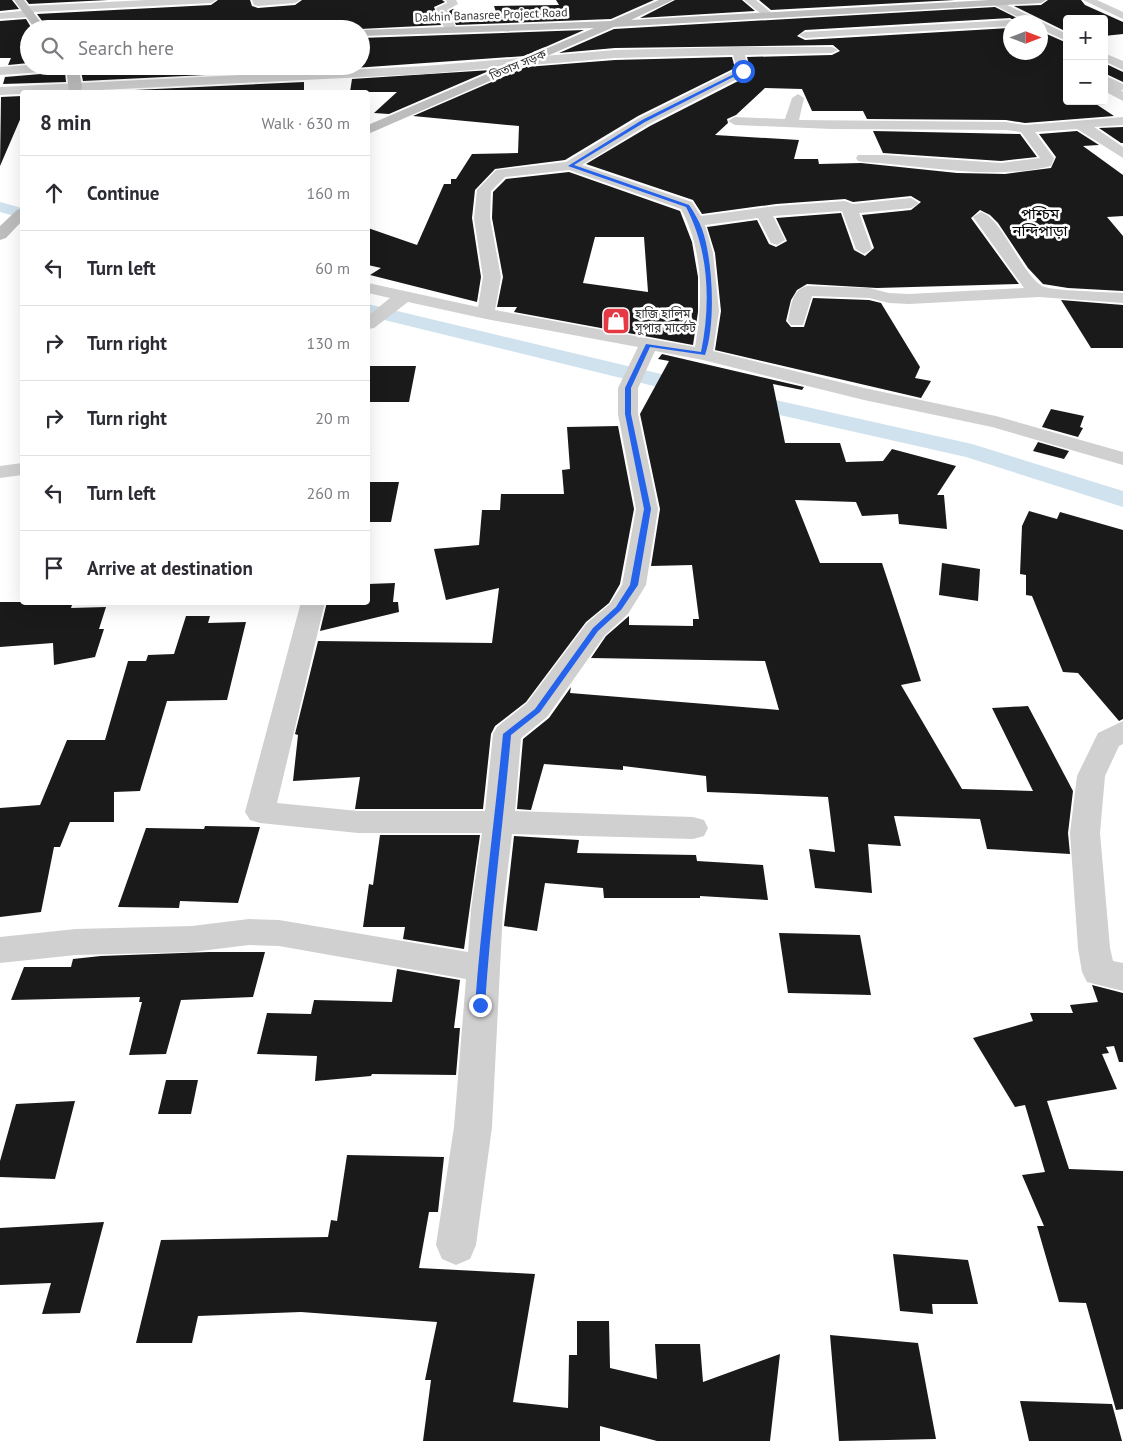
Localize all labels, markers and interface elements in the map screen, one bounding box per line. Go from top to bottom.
street label: Dakhin Banasree Project Road [414,4,568,25]
north arrow [1003,15,1048,60]
map controls [1063,15,1108,105]
button: + [1063,15,1108,60]
search box [20,20,370,75]
icon: search [38,34,66,62]
text: Search here [78,36,174,60]
street label: তিতাস সড়ক [486,46,549,84]
route start [732,60,755,83]
button: − [1063,60,1108,105]
text: 8 min [40,109,91,136]
text: Walk · 630 m [261,113,350,133]
icon: ahead [40,179,68,207]
text: Continue [87,181,159,205]
text: 160 m [307,183,350,203]
district label: পশ্চিম নন্দিপাড়া [1011,204,1069,240]
icon: left [40,254,68,282]
text: Turn left [87,256,156,280]
text: 60 m [315,258,350,278]
shop icon: হাজি হালিম সুপার মার্কেট [601,306,631,336]
place label: হাজি হালিম সুপার মার্কেট [634,306,696,336]
icon: right [40,329,68,357]
text: Turn right [87,331,167,355]
text: 130 m [307,333,350,353]
icon: right [40,404,68,432]
text: Turn right [87,406,167,430]
text: 20 m [315,408,350,428]
icon: left [40,479,68,507]
text: Turn left [87,481,156,505]
text: 260 m [307,483,350,503]
icon: arrive [40,554,68,582]
text: Arrive at destination [87,556,253,580]
route end [469,994,492,1017]

